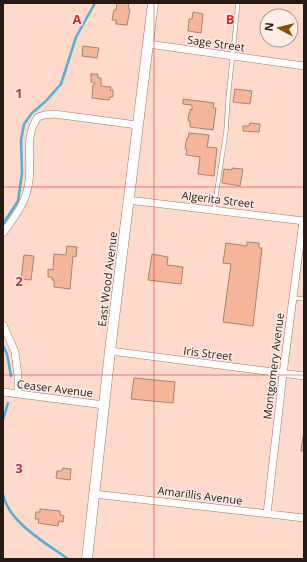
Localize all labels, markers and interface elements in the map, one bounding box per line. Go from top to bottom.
north arrow [259,8,299,48]
text: A [73,10,82,28]
text: B [226,10,235,28]
text: N [261,21,277,32]
street label: Sage Street [186,32,246,54]
text: 1 [15,84,23,102]
street label: Algerita Street [181,187,255,211]
street label: East Wood Avenue [94,231,120,327]
text: 2 [15,272,23,290]
street label: Montgomery Avenue [259,312,287,420]
street label: Iris Street [183,343,233,363]
street label: Ceaser Avenue [16,376,94,400]
text: 3 [15,459,23,477]
street label: Amarillis Avenue [157,482,243,508]

